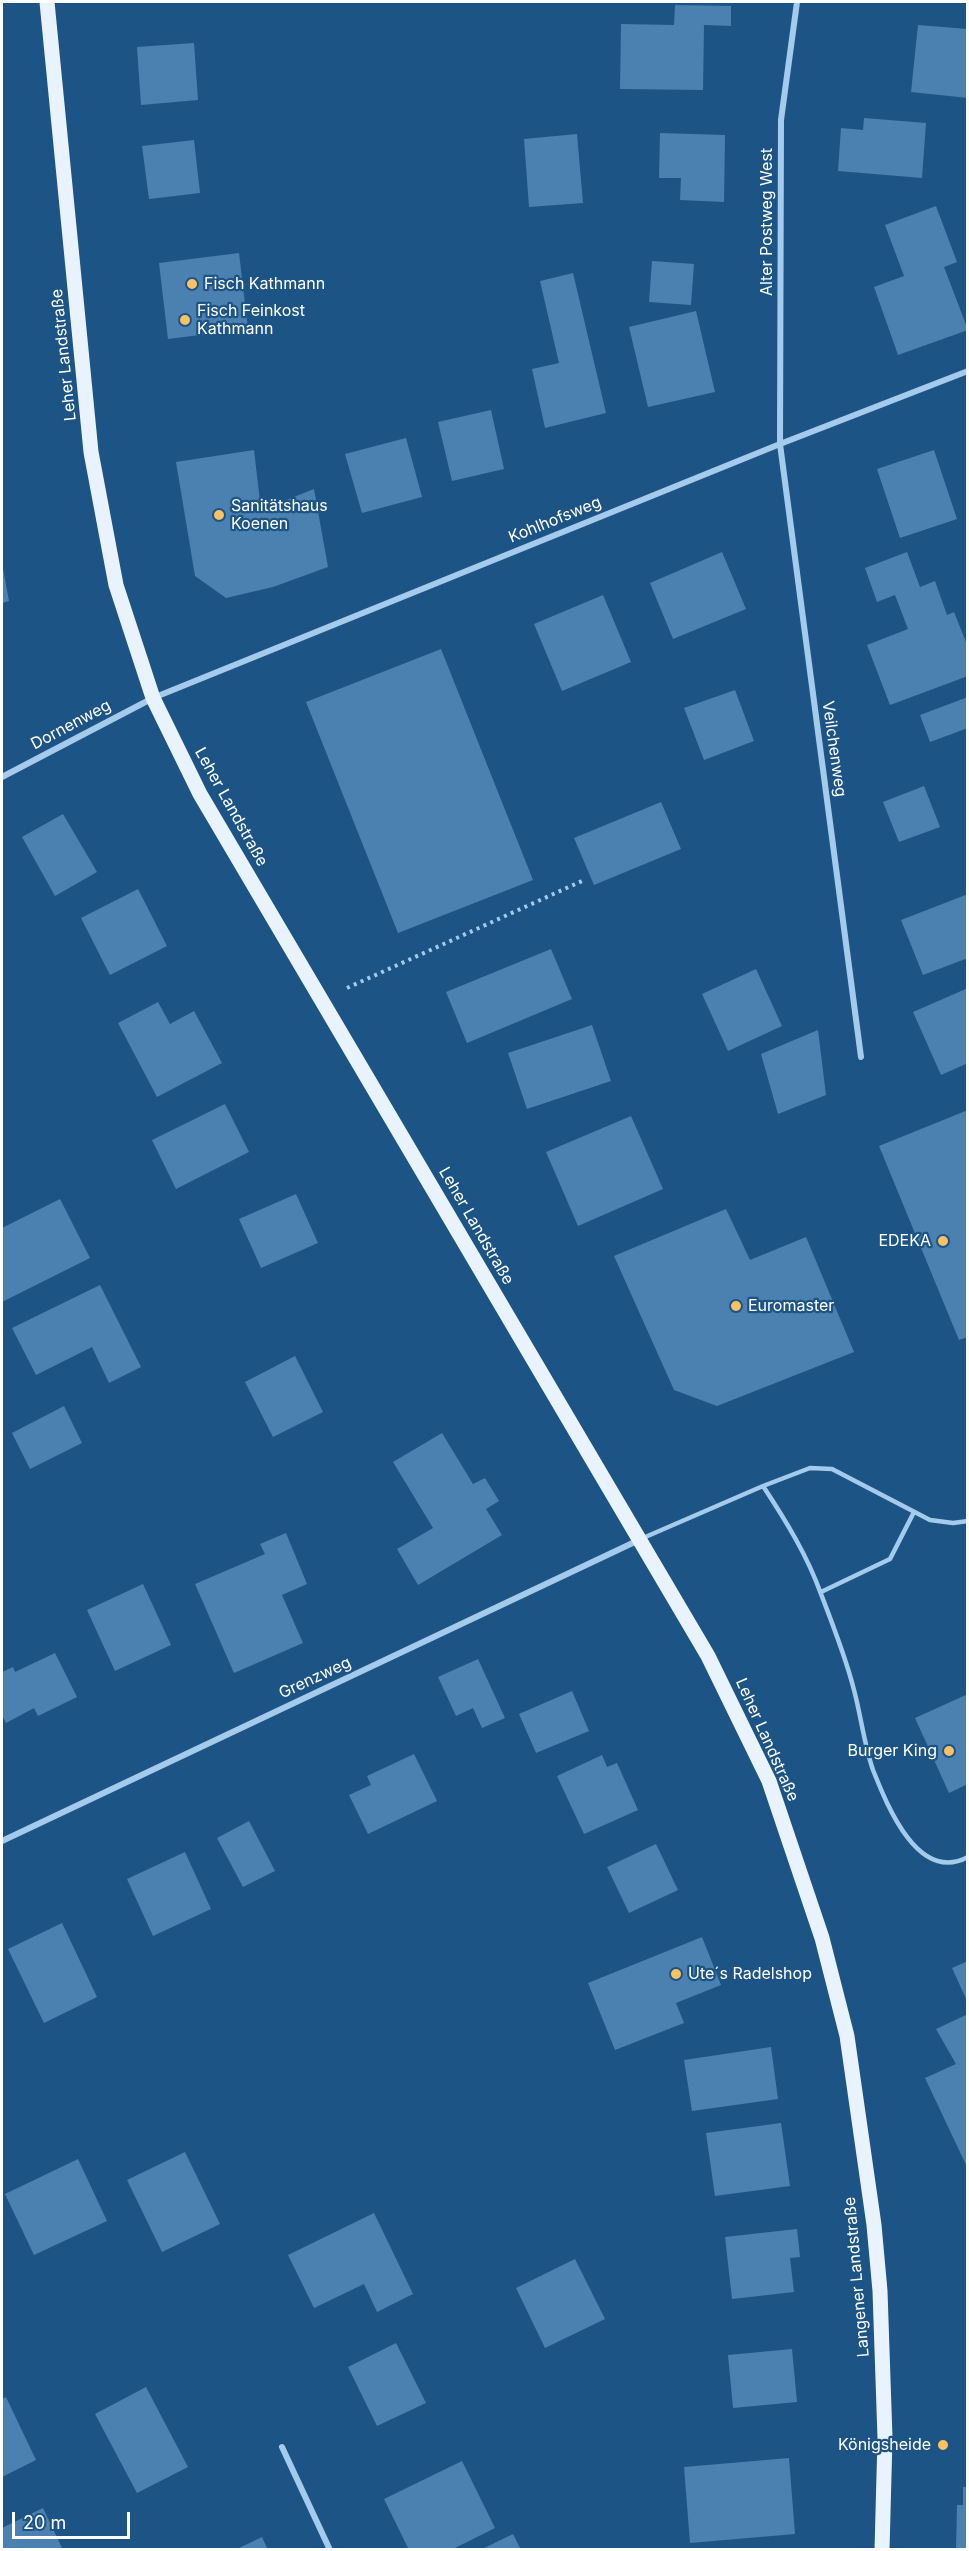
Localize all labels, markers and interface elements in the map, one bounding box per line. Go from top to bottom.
street label: Alter Postweg West [757,148,777,296]
place label: Fisch Kathmann [204,274,325,294]
marker: Fisch Kathmann [185,277,199,291]
street label: Leher Landstraße [48,288,80,422]
place label: Fisch Feinkost Kathmann [197,301,305,339]
marker: Fisch Feinkost Kathmann [178,313,192,327]
street label: Kohlhofsweg [506,493,604,547]
place label: Sanitätshaus Koenen [231,496,328,534]
marker: Sanitätshaus Koenen [212,508,226,522]
street label: Dornenweg [28,696,114,754]
street label: Veilchenweg [818,700,850,798]
street label: Leher Landstraße [190,744,272,870]
street label: Leher Landstraße [434,1164,518,1288]
place label: EDEKA [878,1231,931,1251]
marker: EDEKA [936,1234,950,1248]
place label: Euromaster [748,1296,834,1316]
marker: Euromaster [729,1299,743,1313]
street label: Grenzweg [276,1653,354,1703]
street label: Leher Landstraße [731,1675,803,1805]
place label: Burger King [848,1741,937,1761]
marker: Burger King [942,1744,956,1758]
place label: Ute´s Radelshop [688,1964,812,1984]
marker: Ute´s Radelshop [669,1967,683,1981]
street label: Langener Landstraße [840,2196,874,2358]
place label: Königsheide [838,2435,931,2455]
marker: Königsheide [936,2438,950,2452]
scale bar [15,2500,134,2538]
text: 20 m [23,2512,66,2533]

